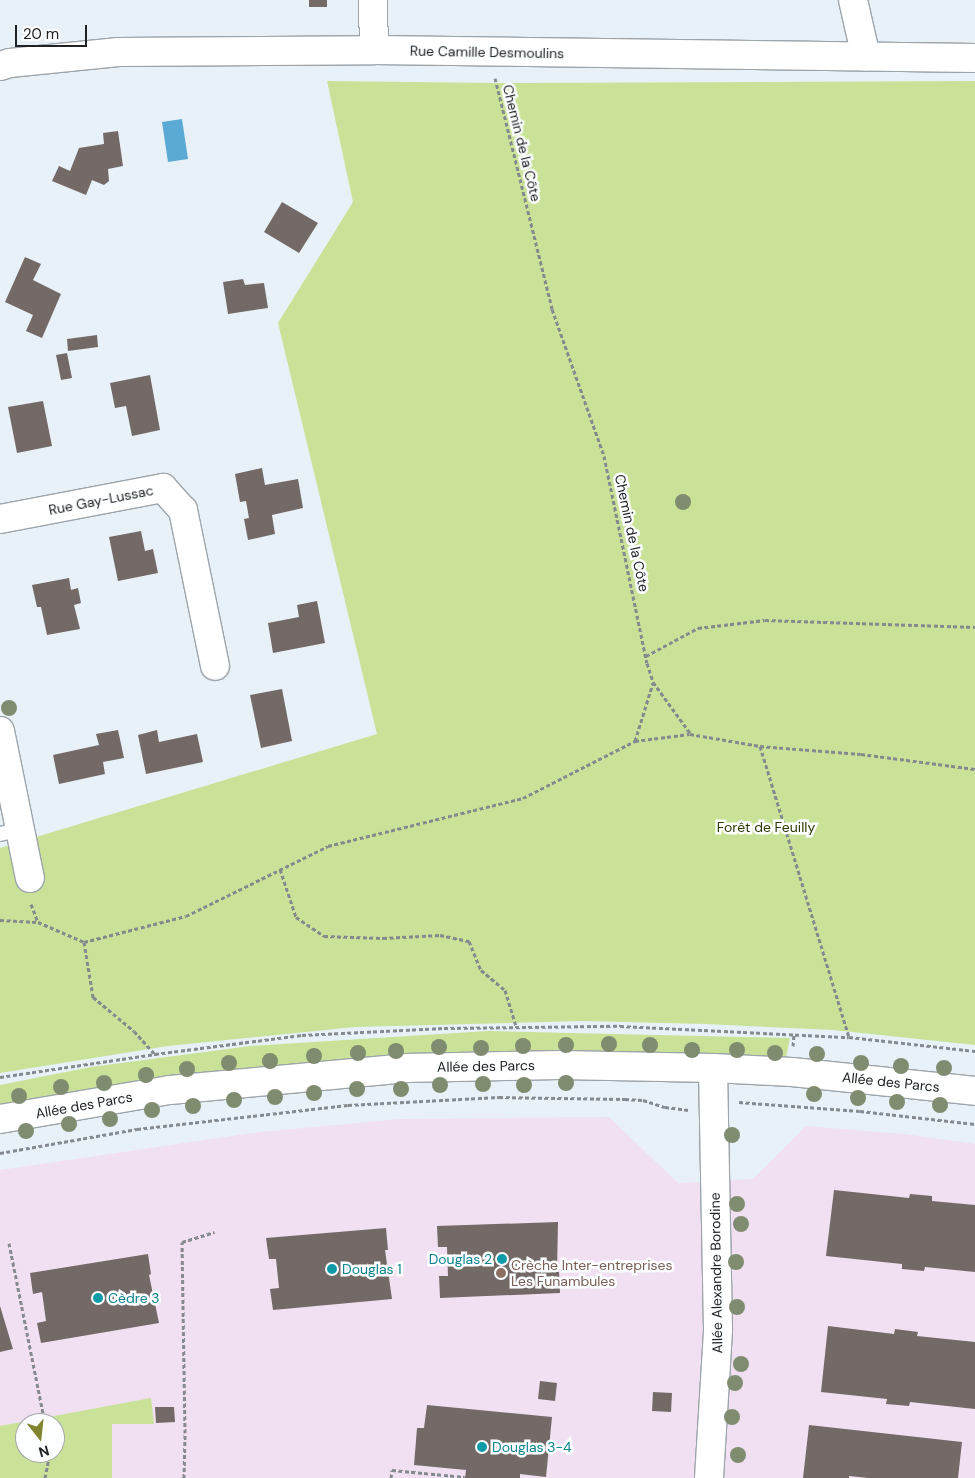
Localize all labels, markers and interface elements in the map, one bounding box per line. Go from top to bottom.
scale bar [18,15,90,47]
text: 20 m [23,24,59,44]
street label: Rue Camille Desmoulins [410,42,564,62]
street label: Chemin de la Côte [499,83,545,203]
street label: Chemin de la Côte [611,473,653,593]
street label: Rue Gay-Lussac [47,482,155,518]
park label: Forêt de Feuilly [717,819,815,835]
street label: Allée des Parcs [437,1057,535,1075]
street label: Allée des Parcs [841,1069,941,1095]
street label: Allée des Parcs [34,1088,134,1122]
street label: Allée Alexandre Borodine [706,1192,726,1354]
place label: Douglas 2 [429,1251,492,1267]
marker: Douglas 2 [496,1253,508,1265]
place label: Crèche Inter-entreprises Les Funambules [511,1257,673,1290]
place label: Douglas 1 [342,1261,402,1277]
marker: Douglas 1 [326,1263,338,1275]
marker: Crèche Inter-entreprises Les Funambules [495,1267,507,1279]
place label: Cèdre 3 [108,1290,160,1306]
marker: Cèdre 3 [92,1292,104,1304]
north arrow [15,1413,65,1463]
place label: Douglas 3-4 [492,1439,572,1455]
text: N [36,1441,51,1462]
marker: Douglas 3-4 [476,1441,488,1453]

